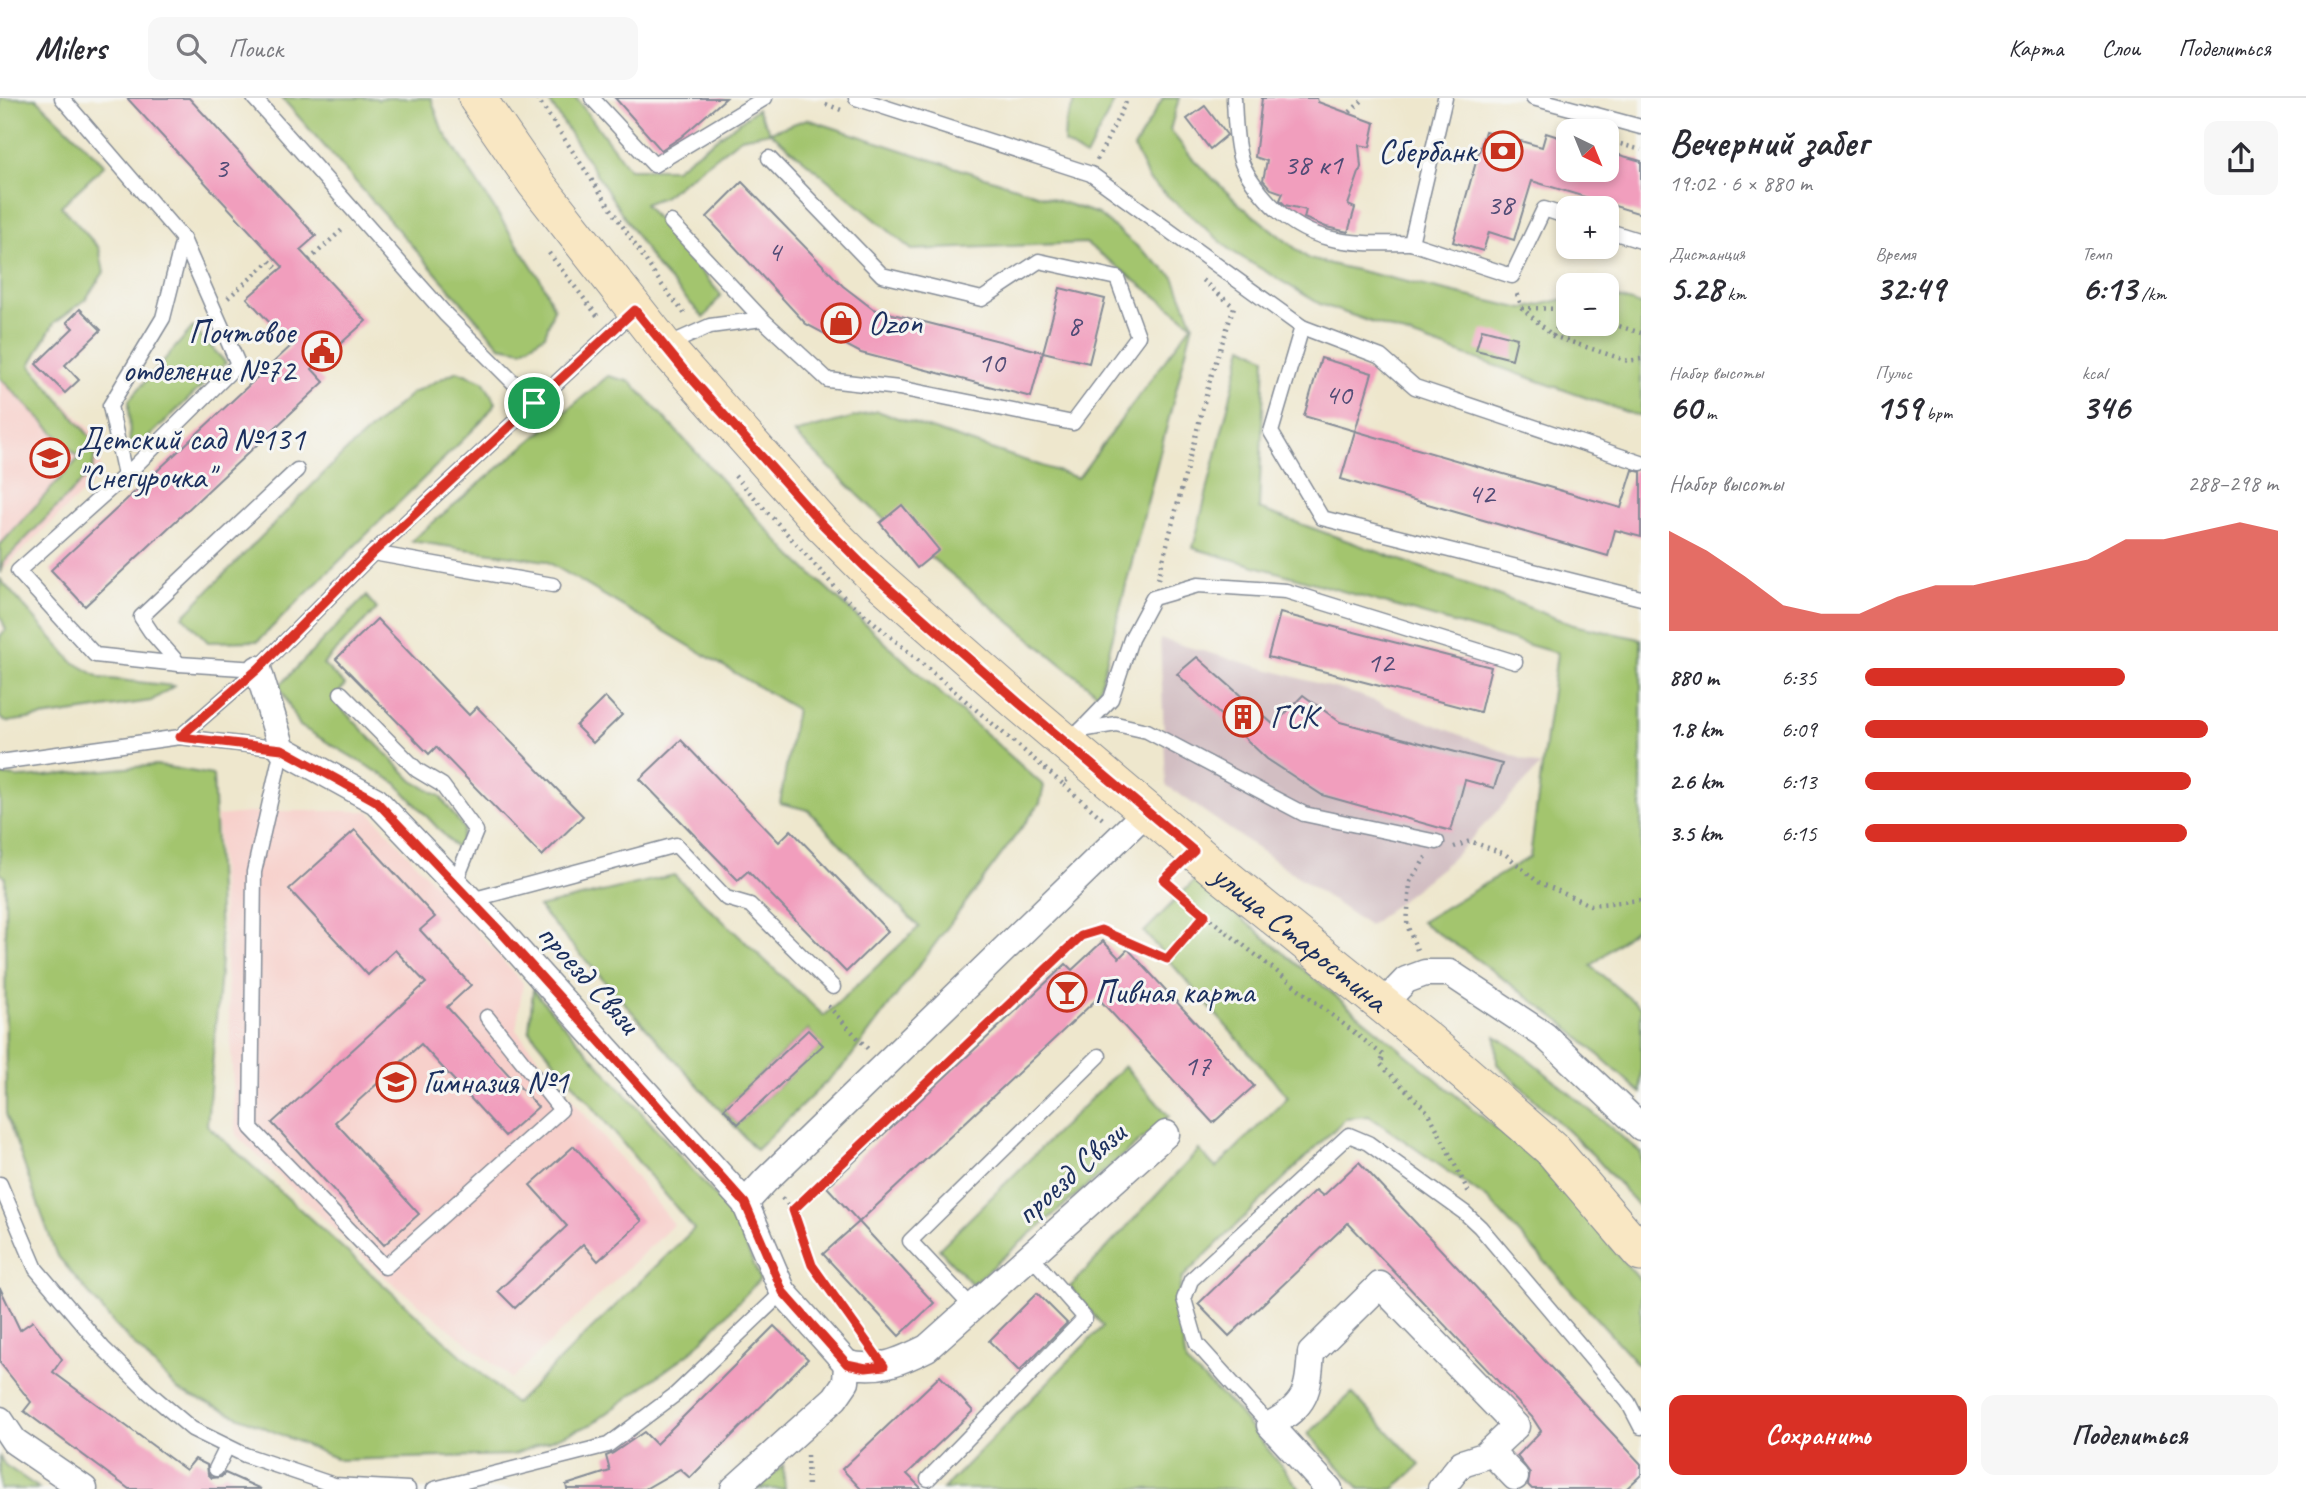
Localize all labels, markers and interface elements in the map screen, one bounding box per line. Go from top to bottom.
search box [148,17,638,80]
text: Milers [35,27,106,69]
icon: search [172,29,210,67]
text: Поиск [228,32,283,65]
text: Карта [2009,33,2063,63]
text: Слои [2101,33,2140,63]
text: Поделиться [2178,33,2271,63]
north arrow [1556,119,1619,182]
map controls [1556,119,1619,336]
text: Вечерний забег [1669,119,1868,166]
button: share [2204,121,2278,195]
place label: Сбербанк [1378,130,1479,172]
bank icon: Сбербанк [1482,130,1524,172]
house number: 38 к1 [1284,145,1344,183]
house number: 3 [214,148,230,186]
text: 19:02 · 6 × 880 m [1669,169,1812,198]
house number: 38 [1487,185,1516,223]
button: + [1556,196,1619,259]
house number: 4 [767,232,783,270]
text: Дистанция [1669,242,1745,266]
text: Время [1875,242,1915,266]
text: Темп [2082,242,2112,266]
text: 5.28 [1669,266,1723,311]
text: 32:49 [1875,266,1945,311]
text: 6:13 [2082,266,2137,311]
button: − [1556,273,1619,336]
text: km [1723,282,1746,306]
text: /km [2137,282,2166,306]
shop icon: Ozon [820,302,862,344]
place label: Ozon [868,302,922,344]
house number: 8 [1067,306,1083,344]
place label: Почтовое отделение №72 [123,311,298,391]
public building icon: Почтовое отделение №72 [301,330,343,372]
house number: 10 [978,343,1007,381]
text: Набор высоты [1669,361,1763,385]
text: Пульс [1875,361,1912,385]
text: kcal [2082,361,2107,385]
pin [504,373,564,433]
house number: 40 [1325,375,1354,413]
icon: arrive [515,384,553,422]
text: 60 [1669,385,1701,430]
text: 159 [1875,385,1922,430]
text: 346 [2082,385,2130,430]
text: m [1701,401,1717,425]
text: bpm [1922,401,1952,425]
place label: Детский сад №131 "Снегурочка" [77,418,307,498]
school or university icon: Детский сад №131 "Снегурочка" [29,437,71,479]
text: Набор высоты [1669,469,1783,498]
text: 288–298 m [2187,469,2278,498]
house number: 42 [1468,474,1497,512]
house number: 12 [1367,643,1396,681]
text: 880 m [1669,663,1719,692]
text: 6:35 [1781,663,1817,692]
building icon: ГСК [1222,696,1264,738]
place label: ГСК [1270,696,1322,738]
text: 1.8 km [1669,715,1723,744]
text: 6:09 [1781,715,1817,744]
text: 2.6 km [1669,767,1723,796]
text: 6:13 [1781,767,1817,796]
text: 3.5 km [1669,819,1722,848]
text: 6:15 [1781,819,1817,848]
street label: улица Старостина [1202,853,1398,1023]
street label: проезд Связи [528,914,651,1043]
bar icon: Пивная карта [1046,971,1088,1013]
place label: Пивная карта [1094,971,1256,1013]
house number: 17 [1184,1046,1212,1084]
school or university icon: Гимназия №1 [375,1061,417,1103]
place label: Гимназия №1 [423,1061,571,1103]
street label: проезд Связи [1006,1111,1135,1234]
button: Сохранить [1669,1395,1967,1475]
button: Поделиться [1981,1395,2278,1475]

